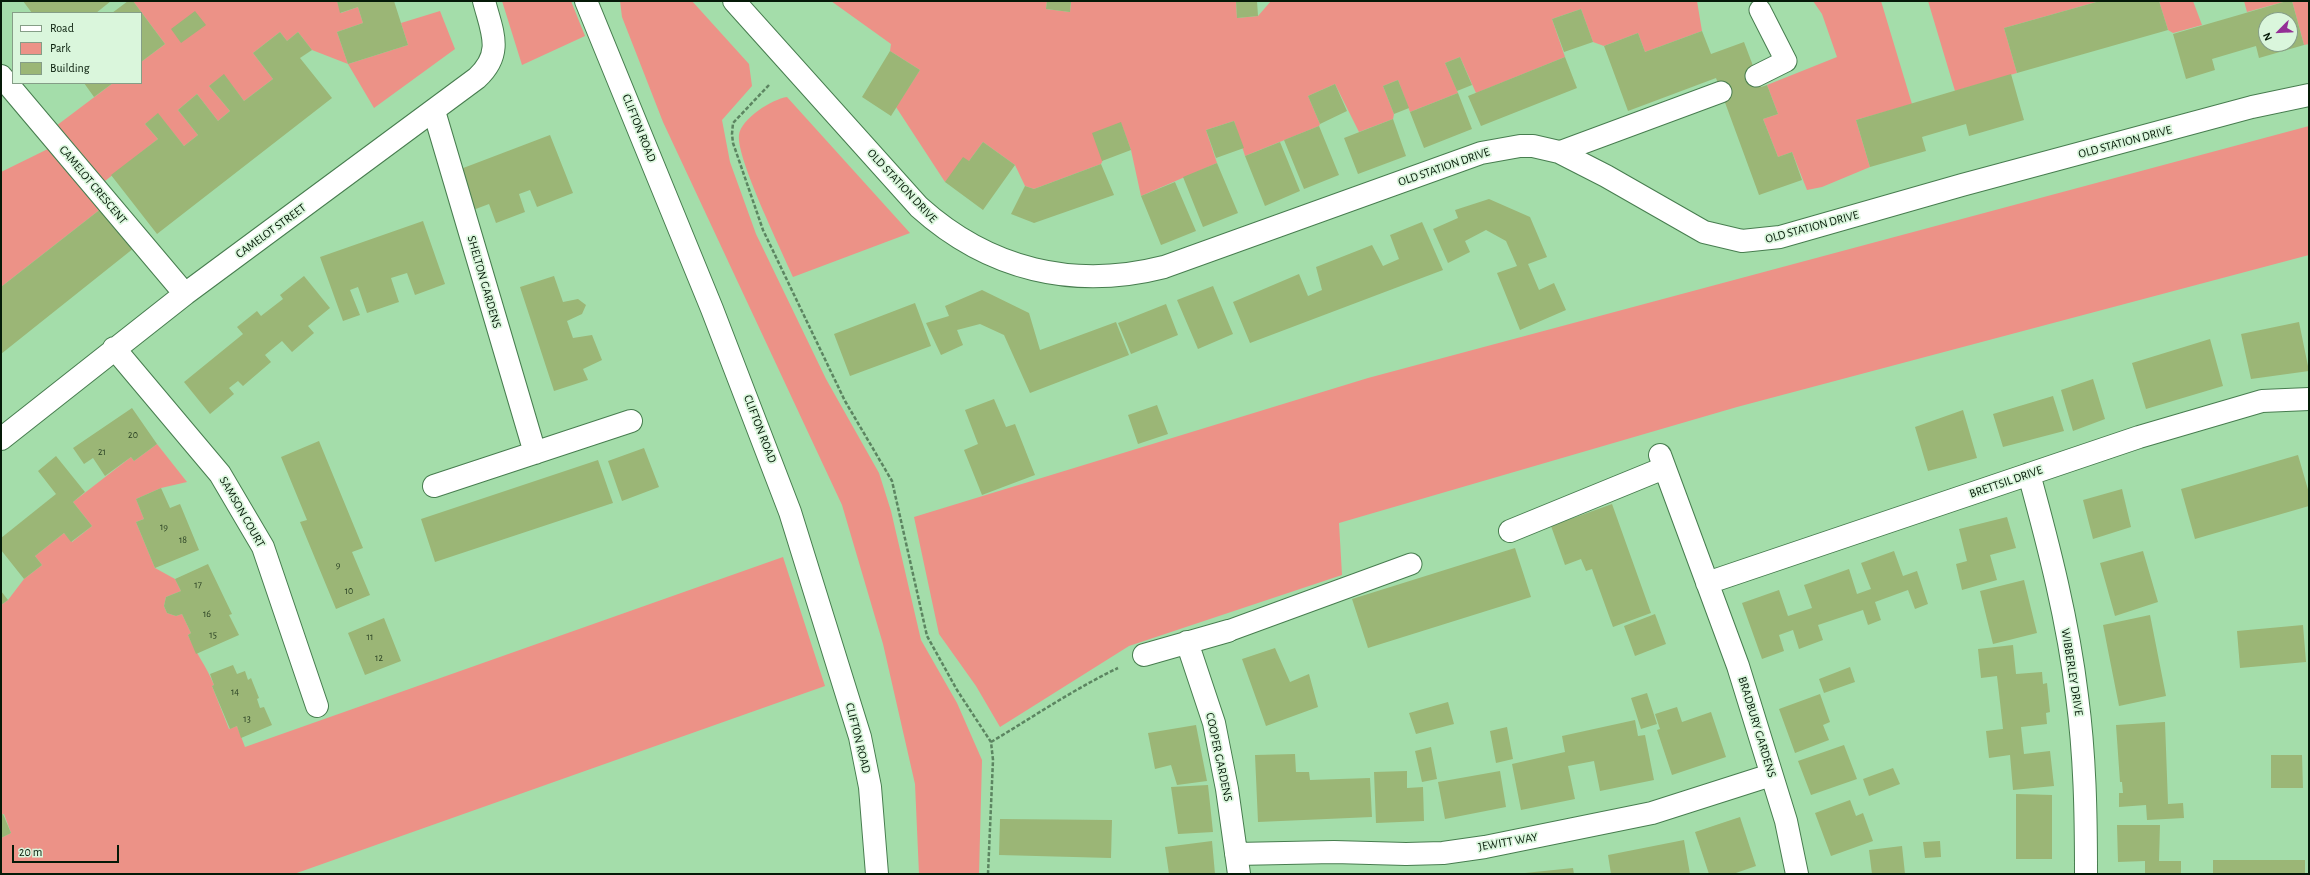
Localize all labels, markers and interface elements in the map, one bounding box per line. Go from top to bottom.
legend [12,12,142,84]
north arrow [2258,12,2298,52]
text: Road [50,22,74,34]
text: N [2261,31,2274,42]
text: Park [50,42,71,54]
text: Building [50,62,90,74]
street label: CLIFTON ROAD [619,92,659,164]
street label: OLD STATION DRIVE [2077,123,2173,161]
street label: CAMELOT CRESCENT [56,143,130,227]
street label: OLD STATION DRIVE [1396,145,1492,189]
street label: OLD STATION DRIVE [864,146,940,226]
street label: CAMELOT STREET [233,201,309,261]
street label: OLD STATION DRIVE [1764,208,1860,246]
street label: SHELTON GARDENS [464,234,504,330]
street label: CLIFTON ROAD [740,393,780,465]
house number: 20 [128,429,138,441]
house number: 21 [98,446,106,458]
street label: BRETTSIL DRIVE [1968,463,2044,501]
street label: SAMSON COURT [216,474,268,550]
house number: 19 [160,521,168,533]
house number: 18 [179,534,187,546]
house number: 9 [336,559,340,571]
house number: 17 [194,579,202,591]
house number: 10 [345,585,353,597]
house number: 16 [203,608,211,620]
street label: WIBBERLEY DRIVE [2058,627,2086,717]
house number: 15 [209,629,217,641]
house number: 11 [367,631,373,643]
house number: 12 [375,652,383,664]
street label: BRADBURY GARDENS [1735,675,1779,779]
house number: 14 [231,686,239,698]
street label: CLIFTON ROAD [842,701,874,775]
street label: COOPER GARDENS [1203,711,1235,803]
house number: 13 [243,713,251,725]
street label: JEWITT WAY [1477,830,1539,854]
scale bar [14,837,121,863]
text: 20 m [19,846,42,858]

